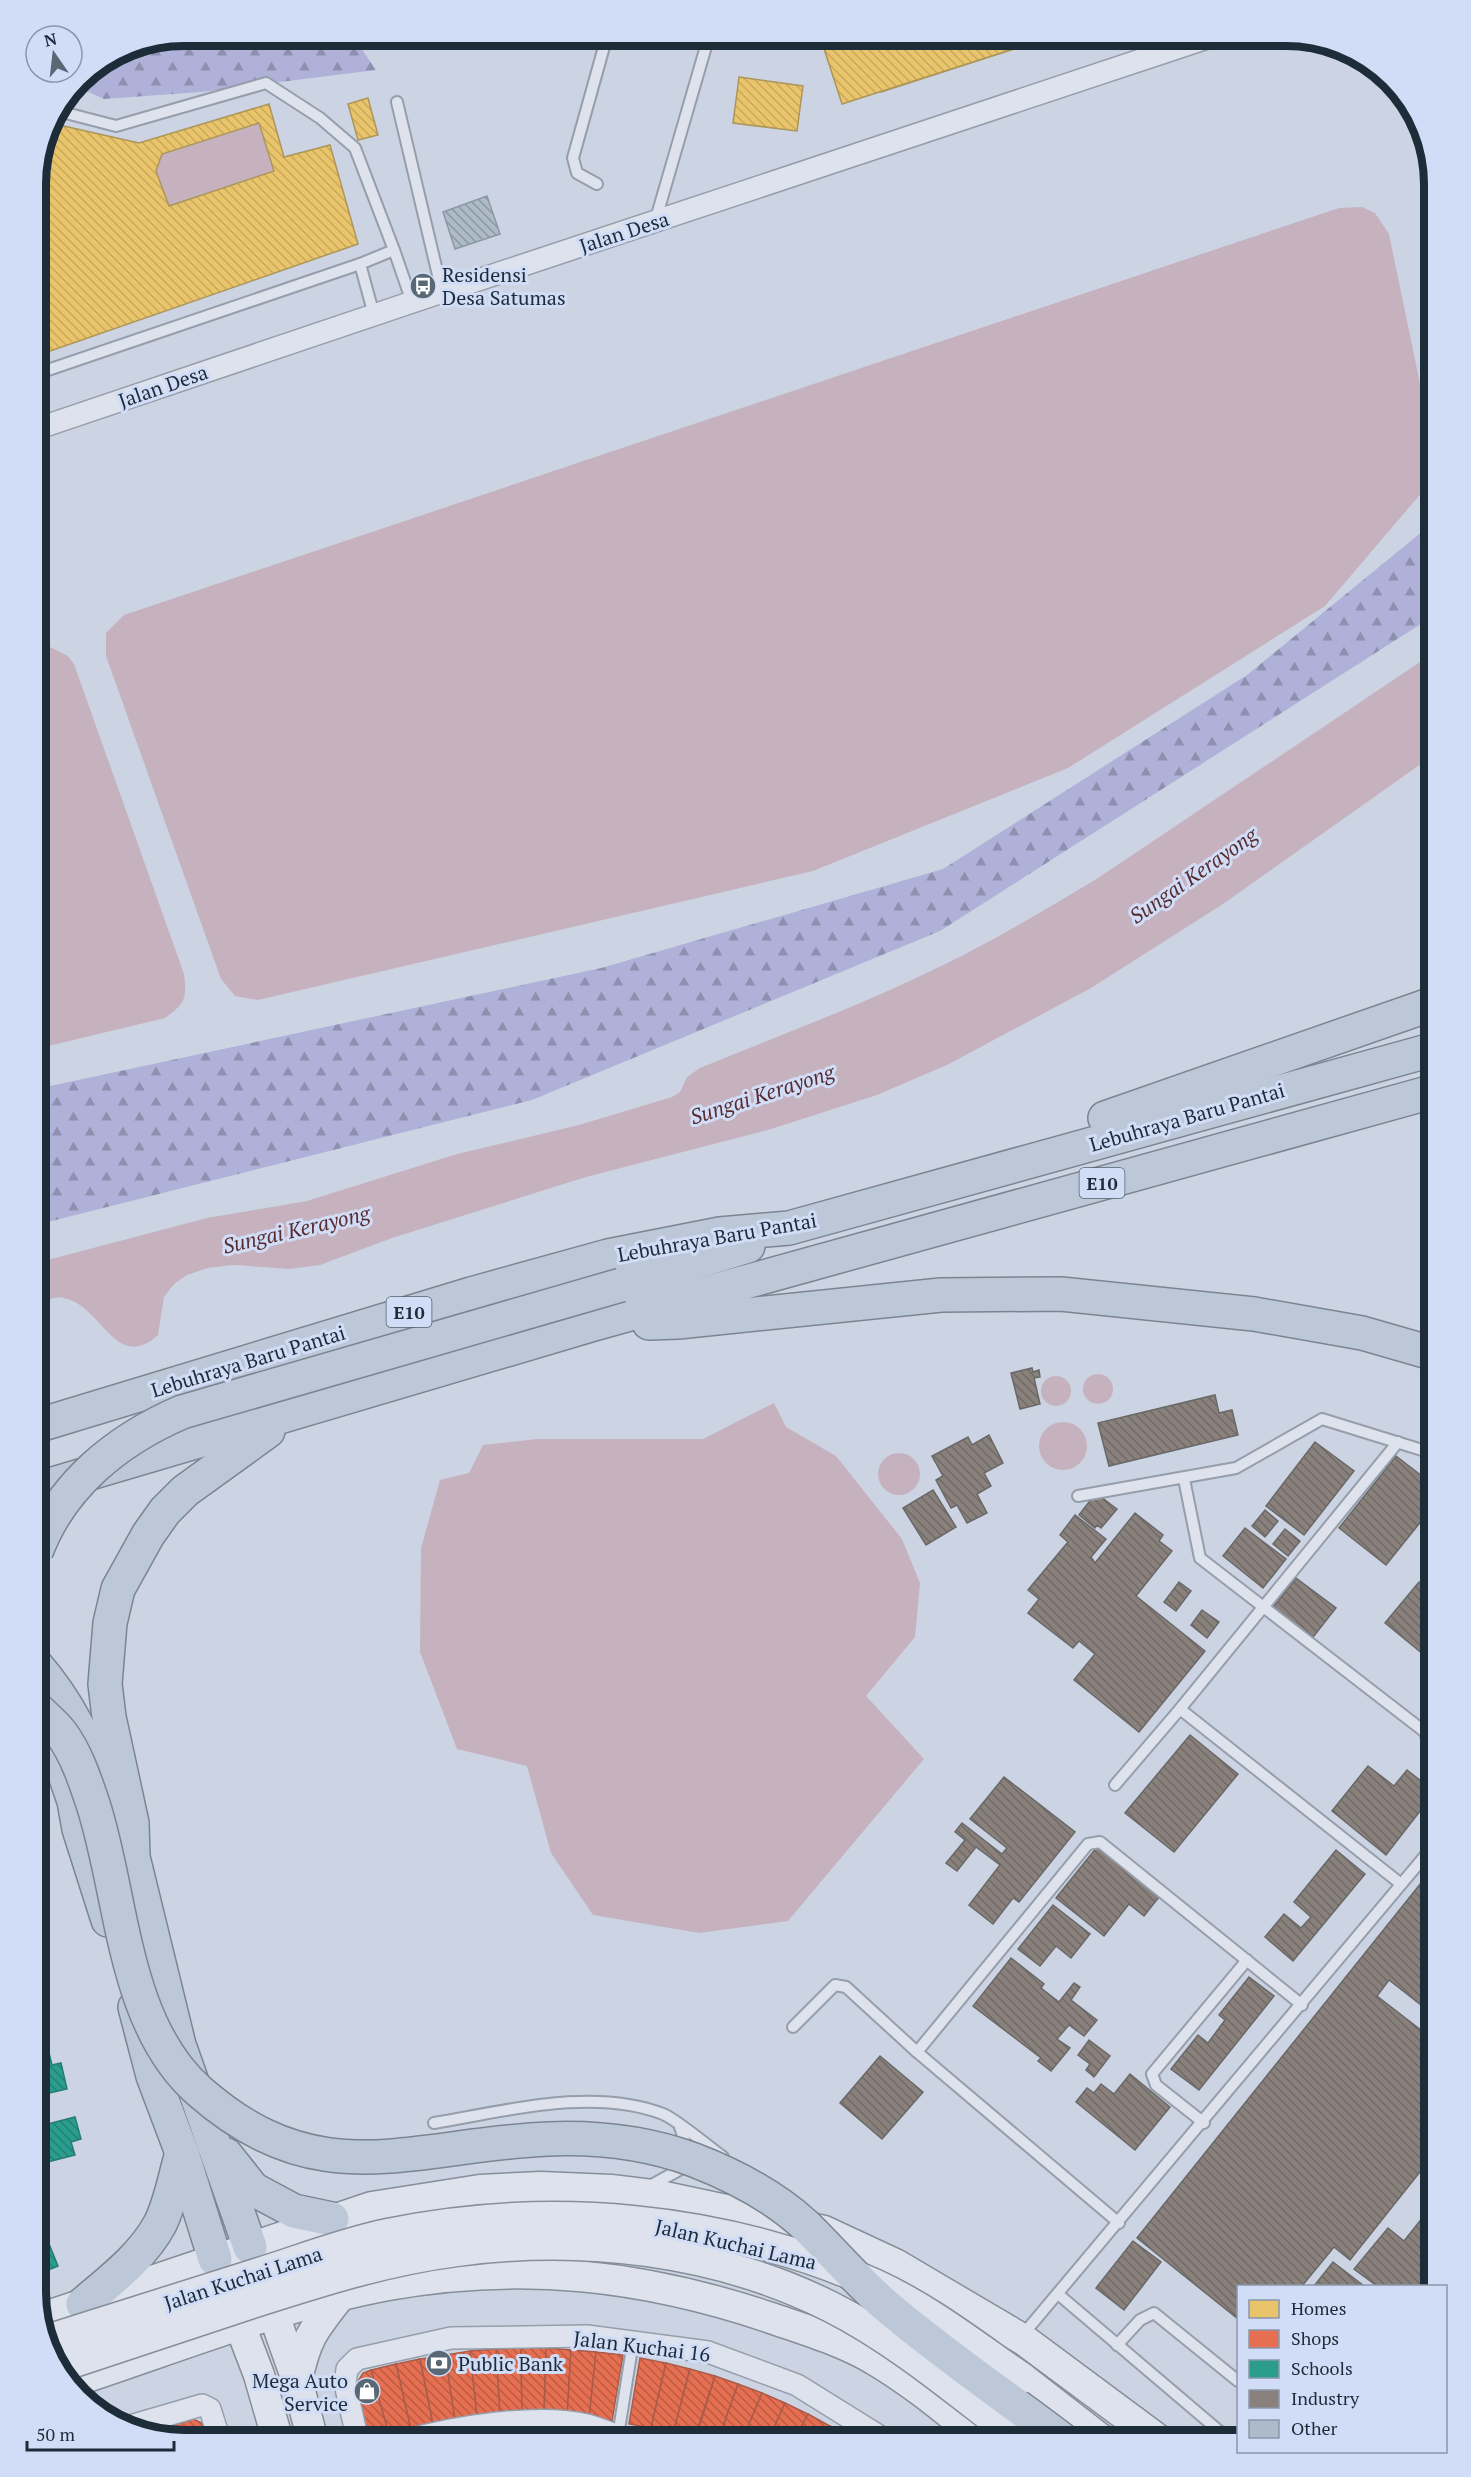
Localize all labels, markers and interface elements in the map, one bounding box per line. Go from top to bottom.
north arrow [24,24,84,84]
text: N [42,27,59,52]
street label: Jalan Desa [576,205,672,259]
place label: Residensi Desa Satumas [442,261,566,311]
bus stop icon: Residensi Desa Satumas [408,271,438,301]
street label: Jalan Desa [115,358,211,414]
water label: Sungai Kerayong [1123,819,1264,930]
water label: Sungai Kerayong [686,1057,839,1131]
street label: Lebuhraya Baru Pantai [1086,1076,1288,1158]
road number: E10 [1080,1168,1124,1198]
water label: Sungai Kerayong [220,1198,374,1260]
street label: Lebuhraya Baru Pantai [615,1206,819,1268]
road number: E10 [386,1297,432,1327]
street label: Lebuhraya Baru Pantai [148,1319,348,1403]
street label: Jalan Kuchai Lama [653,2212,819,2276]
street label: Jalan Kuchai Lama [161,2240,325,2316]
legend [1237,2285,1447,2453]
text: Homes [1291,2296,1346,2320]
street label: Jalan Kuchai 16 [572,2324,712,2368]
text: Shops [1291,2326,1339,2350]
bank icon: Public Bank [424,2348,454,2378]
place label: Public Bank [458,2350,564,2377]
text: Schools [1291,2356,1353,2380]
place label: Mega Auto Service [252,2367,348,2417]
shop icon: Mega Auto Service [352,2376,382,2406]
text: Industry [1291,2386,1360,2410]
scale bar [27,2414,174,2452]
text: Other [1291,2416,1338,2440]
text: 50 m [36,2422,76,2446]

